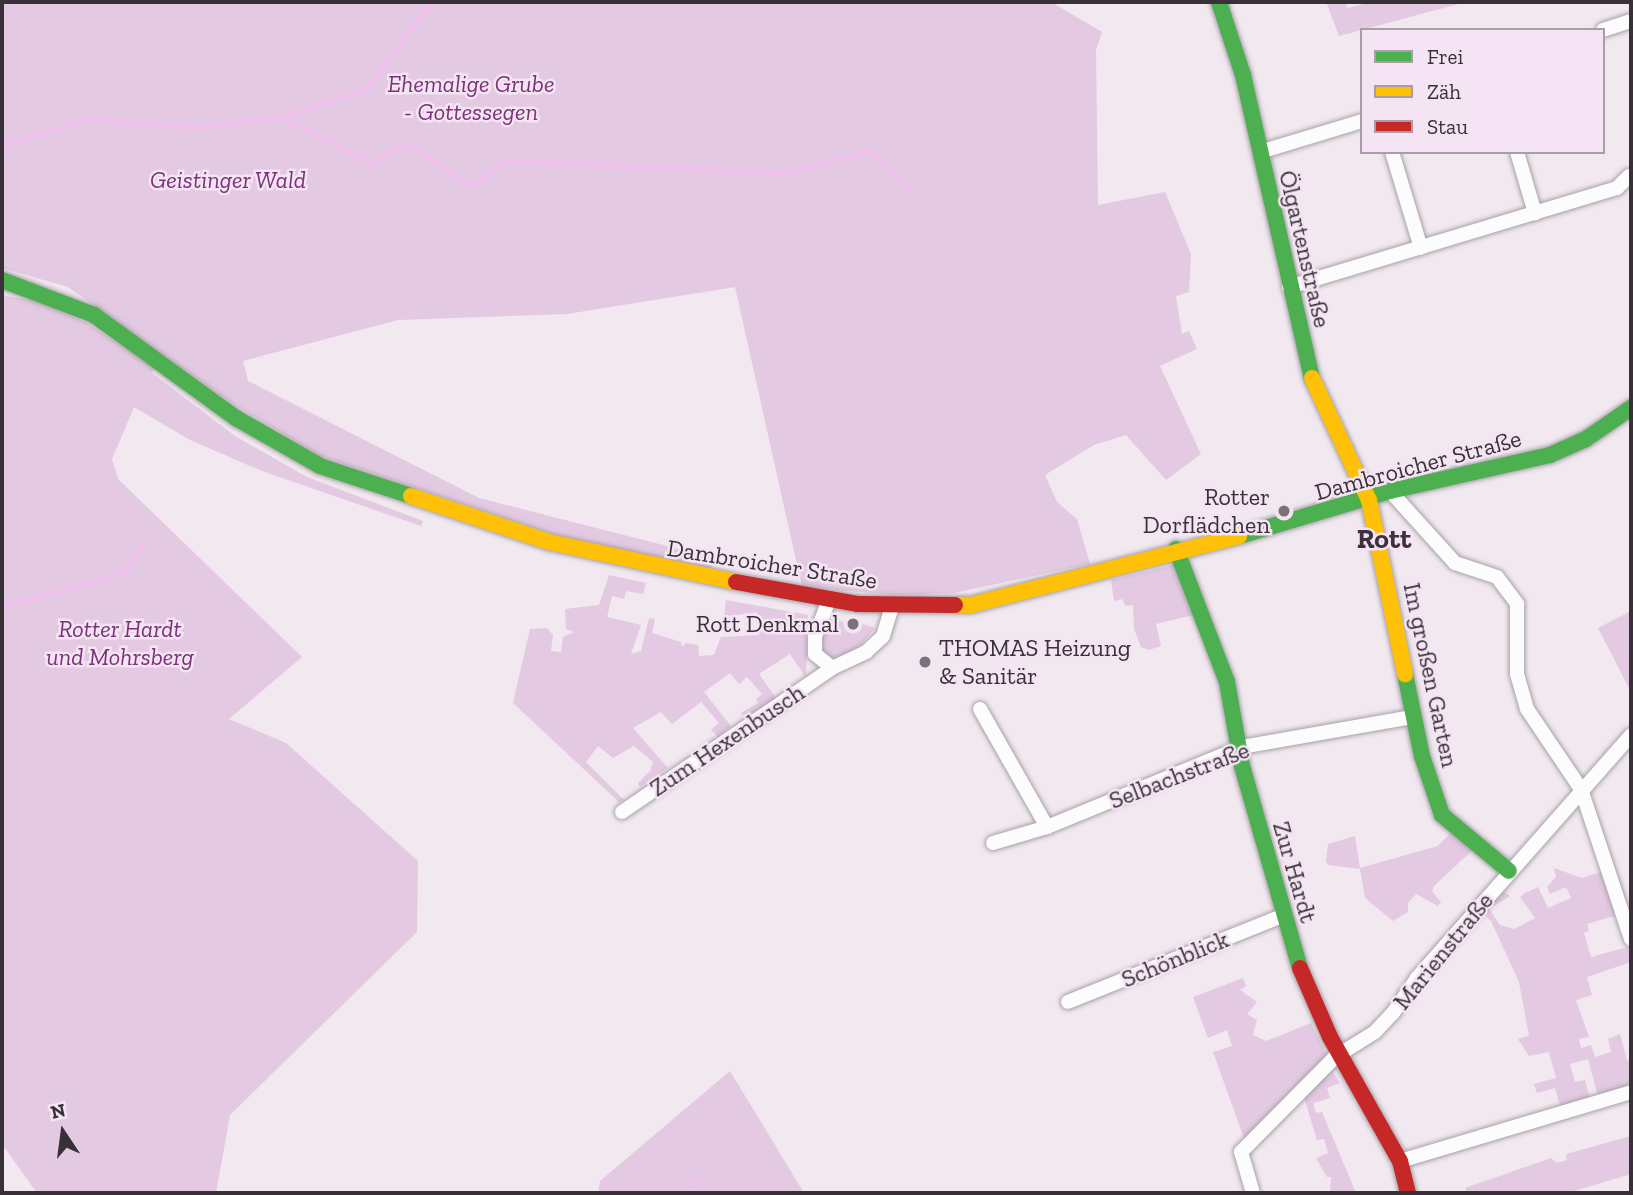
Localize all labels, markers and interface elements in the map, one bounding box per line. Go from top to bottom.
legend [1360,28,1605,154]
text: Frei [1427,44,1463,69]
park label: Ehemalige Grube - Gottessegen [388,70,554,126]
text: Zäh [1427,79,1461,104]
text: Stau [1427,114,1468,139]
park label: Geistinger Wald [150,166,306,194]
street label: Ölgartenstraße [1273,168,1337,330]
street label: Dambroicher Straße [1312,424,1524,506]
place label: Rotter Dorflädchen [1143,483,1270,539]
marker: Rotter Dorflädchen [1276,503,1292,519]
district label: Rott [1357,522,1411,556]
street label: Dambroicher Straße [665,533,879,595]
street label: Im großen Garten [1397,580,1465,770]
place label: Rott Denkmal [696,610,839,638]
park label: Rotter Hardt und Mohrsberg [46,615,194,671]
marker: Rott Denkmal [845,616,861,632]
place label: THOMAS Heizung & Sanitär [939,634,1131,690]
marker: THOMAS Heizung & Sanitär [917,654,933,670]
street label: Zum Hexenbusch [644,678,810,802]
street label: Selbachstraße [1105,735,1253,815]
street label: Zur Hardt [1267,818,1323,926]
street label: Marienstraße [1387,887,1499,1015]
street label: Schönblick [1117,925,1233,993]
north arrow [28,1097,98,1167]
text: N [49,1098,68,1124]

